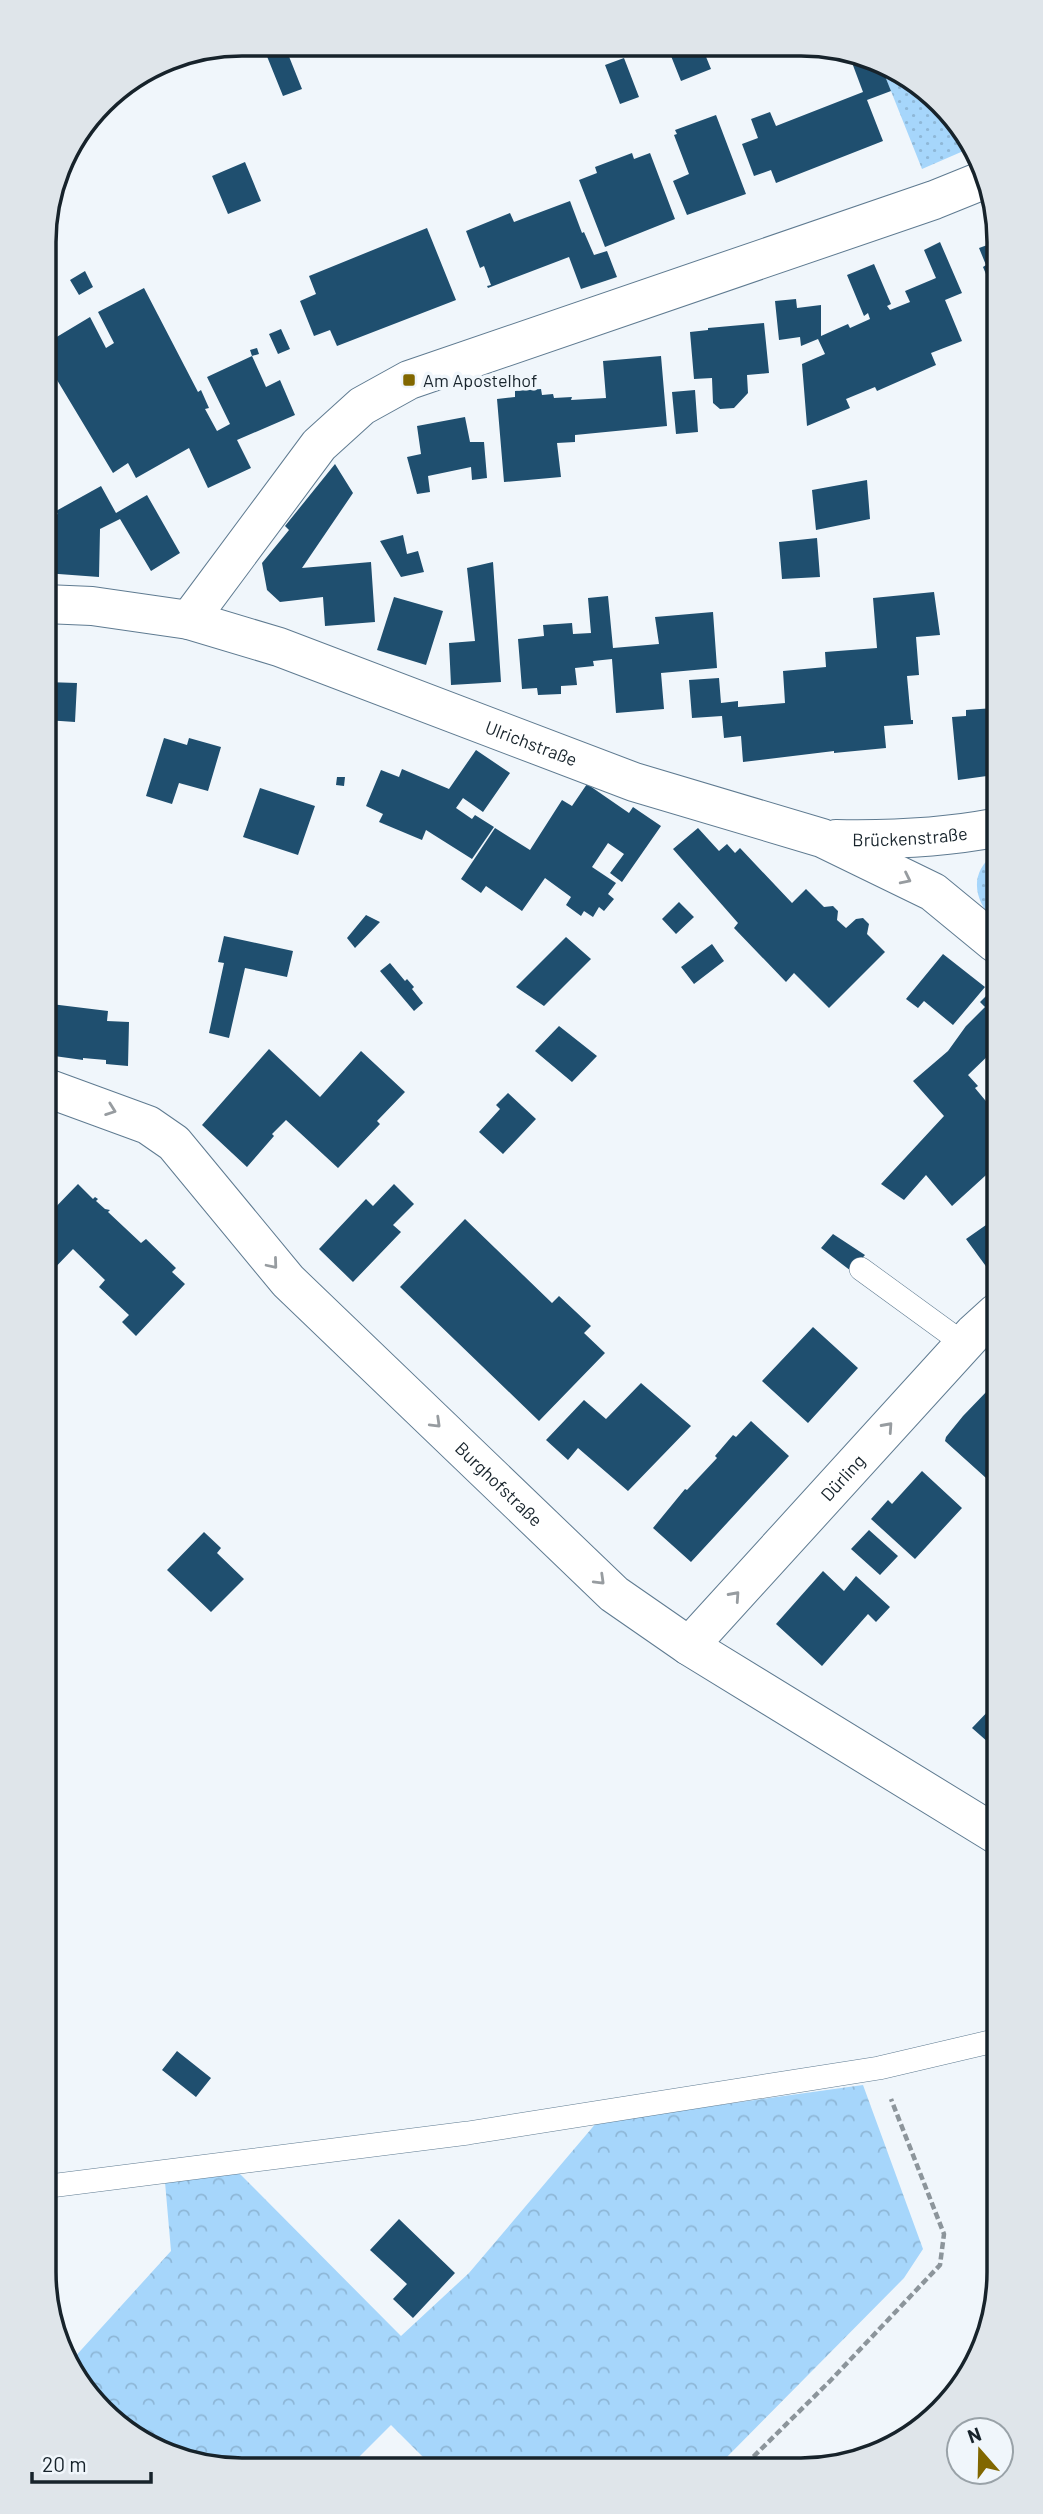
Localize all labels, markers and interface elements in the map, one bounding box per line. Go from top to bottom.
place label: Am Apostelhof [423,369,537,391]
marker: Am Apostelhof [401,372,417,388]
street label: Ulrichstraße [482,716,580,770]
street label: Brückenstraße [852,822,969,850]
one-way arrow [899,871,911,885]
one-way arrow [105,1102,117,1116]
one-way arrow [265,1256,278,1268]
one-way arrow [428,1414,441,1427]
one-way arrow [880,1422,893,1435]
street label: Burghofstraße [451,1437,547,1531]
street label: Dürling [816,1450,869,1505]
one-way arrow [592,1571,605,1584]
one-way arrow [727,1591,739,1604]
north arrow [945,2416,1015,2486]
text: N [964,2422,984,2448]
scale bar [32,2440,150,2484]
text: 20 m [42,2451,87,2476]

